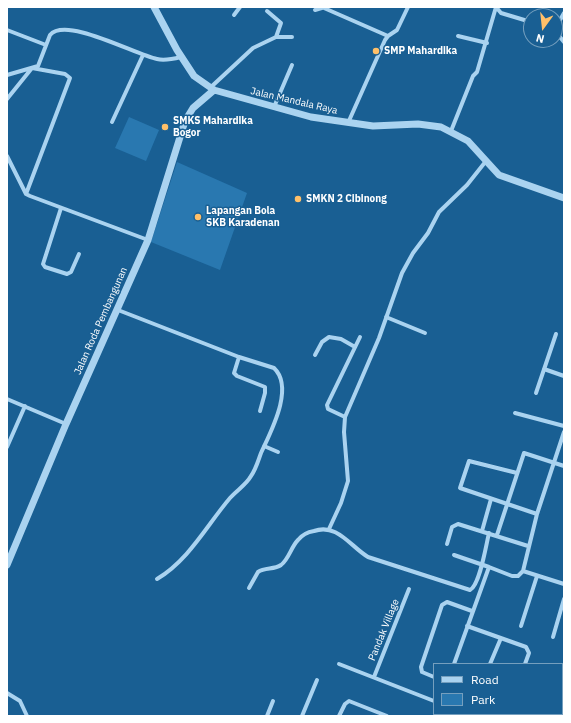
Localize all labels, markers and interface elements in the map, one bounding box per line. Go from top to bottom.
north arrow [523,8,563,48]
text: N [534,31,546,46]
place label: SMP Mahardika [384,45,457,57]
marker: SMP Mahardika [371,46,381,56]
street label: Jalan Mandala Raya [249,85,339,117]
place label: SMKS Mahardika Bogor [173,115,253,138]
marker: SMKS Mahardika Bogor [160,122,170,132]
place label: SMKN 2 Cibinong [306,193,387,205]
marker: SMKN 2 Cibinong [293,194,303,204]
place label: Lapangan Bola SKB Karadenan [206,205,280,228]
marker: Lapangan Bola SKB Karadenan [193,212,203,222]
street label: Jalan Roda Pembangunan [72,265,130,377]
street label: Pandak Village [366,597,402,663]
legend [433,663,563,715]
text: Road [471,672,499,687]
text: Park [471,692,495,707]

